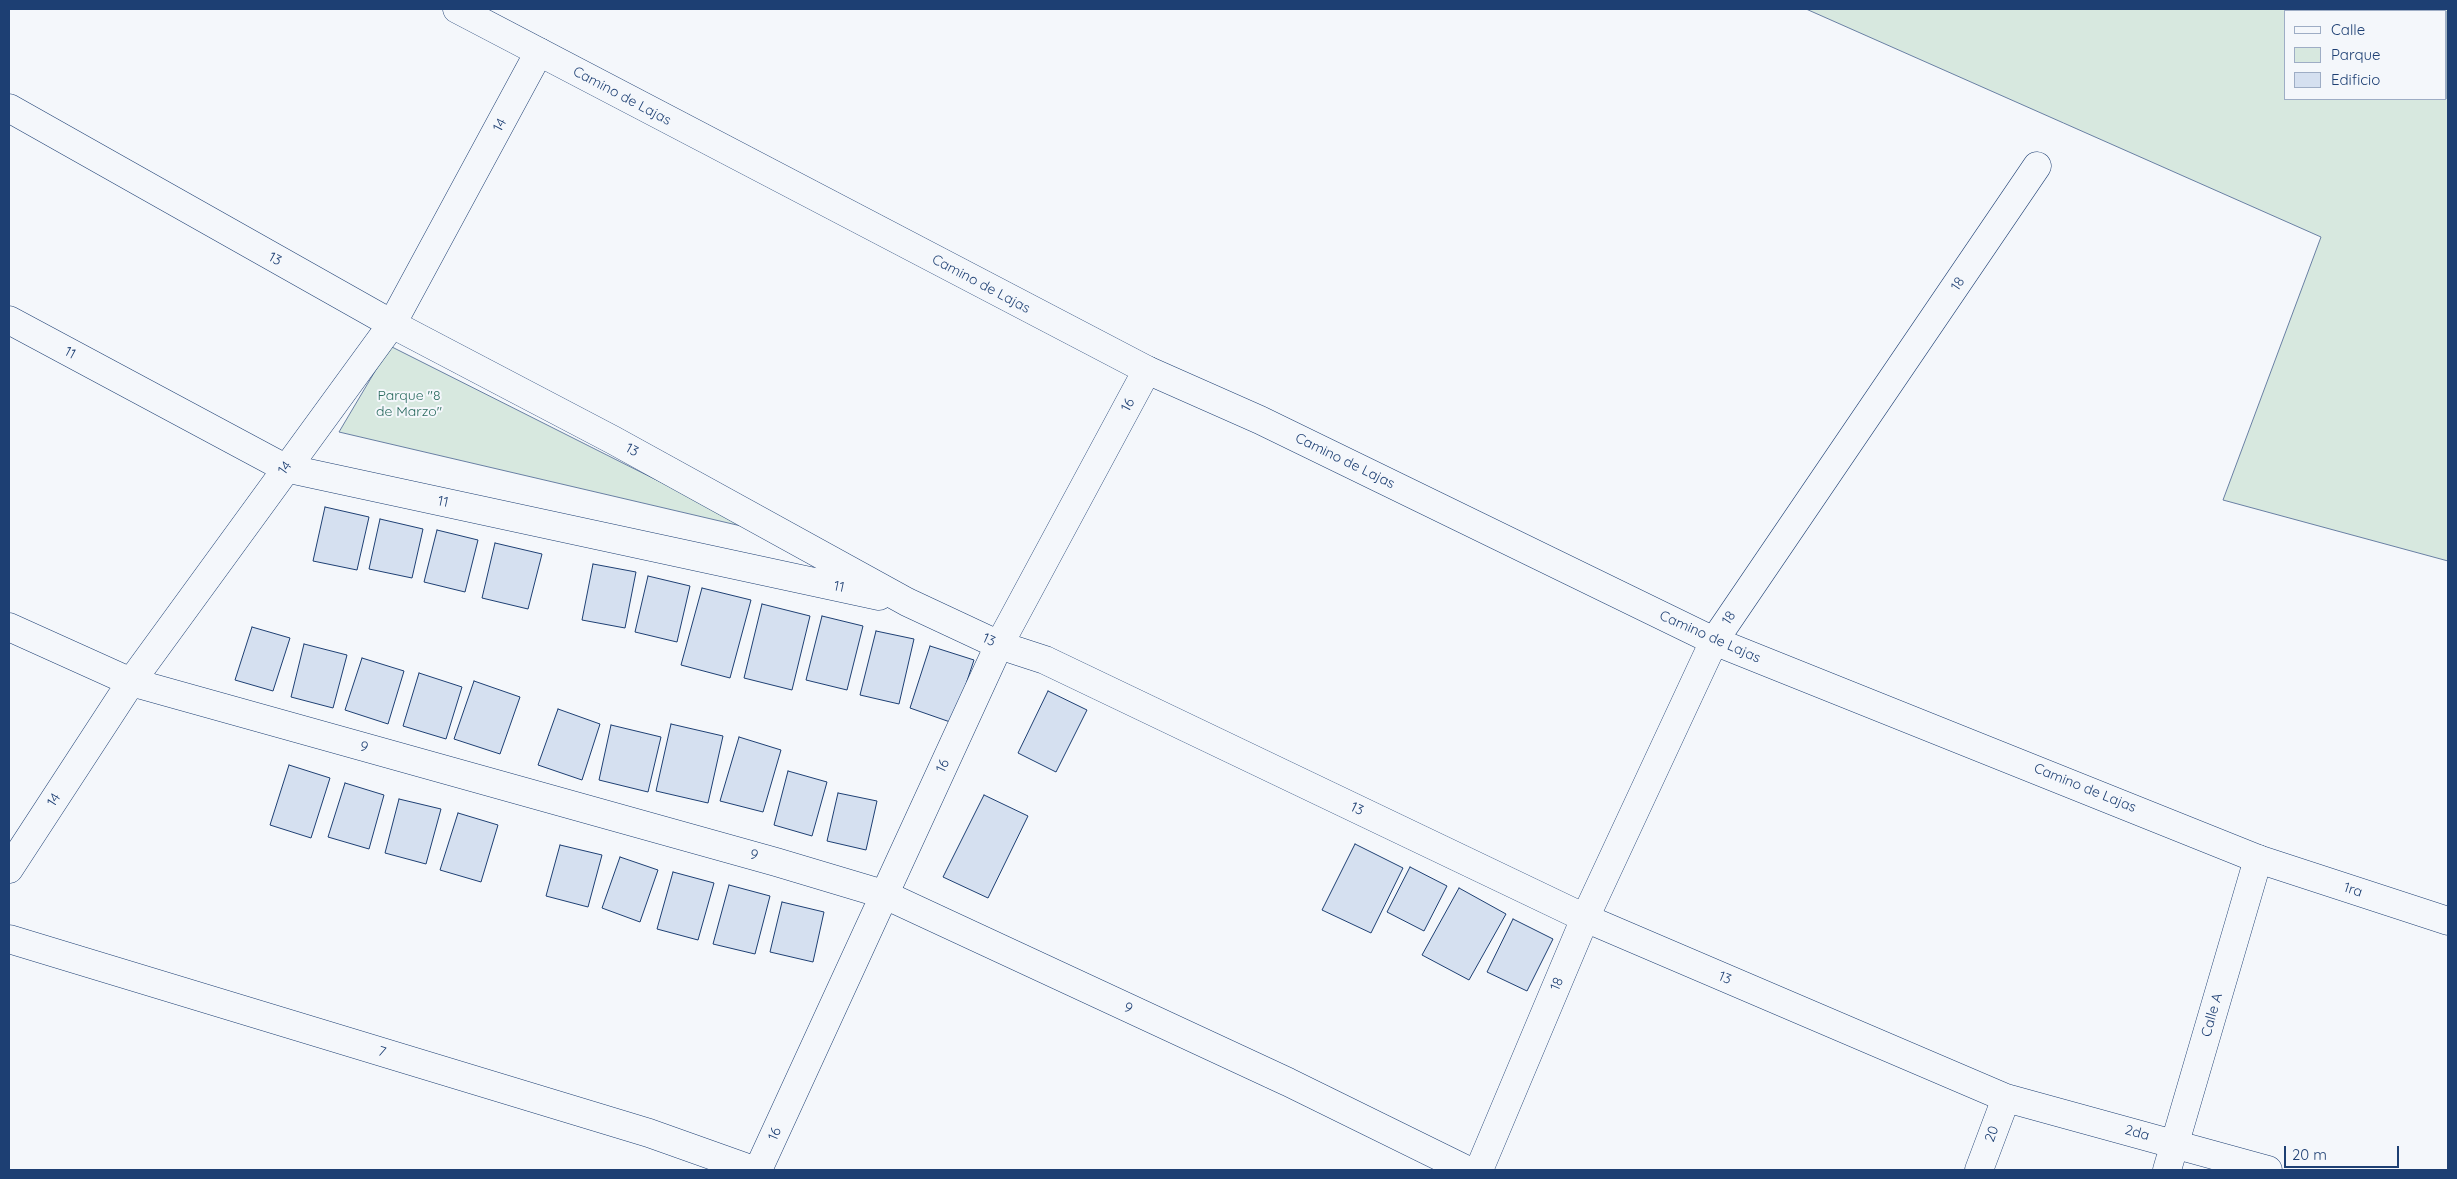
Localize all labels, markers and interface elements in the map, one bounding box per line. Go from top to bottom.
legend [2284,10,2447,100]
text: Calle [2331,20,2365,39]
text: Parque [2331,45,2381,64]
street label: Camino de Lajas [570,63,674,129]
text: Edificio [2331,70,2380,89]
street label: 14 [490,116,510,134]
street label: 13 [265,249,285,269]
street label: Camino de Lajas [929,251,1033,317]
street label: 18 [1947,274,1969,294]
street label: 11 [61,343,79,363]
park label: Parque "8 de Marzo" [376,388,442,421]
street label: 16 [1118,395,1138,415]
street label: Camino de Lajas [1292,430,1398,492]
street label: 13 [622,440,642,460]
street label: 14 [275,458,295,478]
street label: 11 [436,493,450,511]
street label: 11 [832,578,846,596]
street label: Camino de Lajas [1657,607,1763,667]
street label: 18 [1718,608,1740,628]
street label: 13 [980,630,998,650]
street label: 9 [358,738,370,756]
street label: 16 [933,757,953,775]
street label: Camino de Lajas [2031,760,2139,816]
street label: 14 [44,790,64,810]
street label: 13 [1348,799,1366,819]
street label: 9 [748,846,760,864]
street label: 1ra [2341,879,2365,901]
street label: 13 [1716,968,1734,988]
street label: 18 [1547,975,1567,993]
street label: Calle A [2198,991,2226,1039]
street label: 9 [1121,999,1135,1017]
street label: 7 [376,1043,388,1061]
street label: 2da [2123,1122,2151,1144]
street label: 20 [1981,1124,2003,1144]
street label: 16 [765,1125,785,1143]
scale bar [2287,1136,2402,1168]
text: 20 m [2292,1145,2327,1164]

